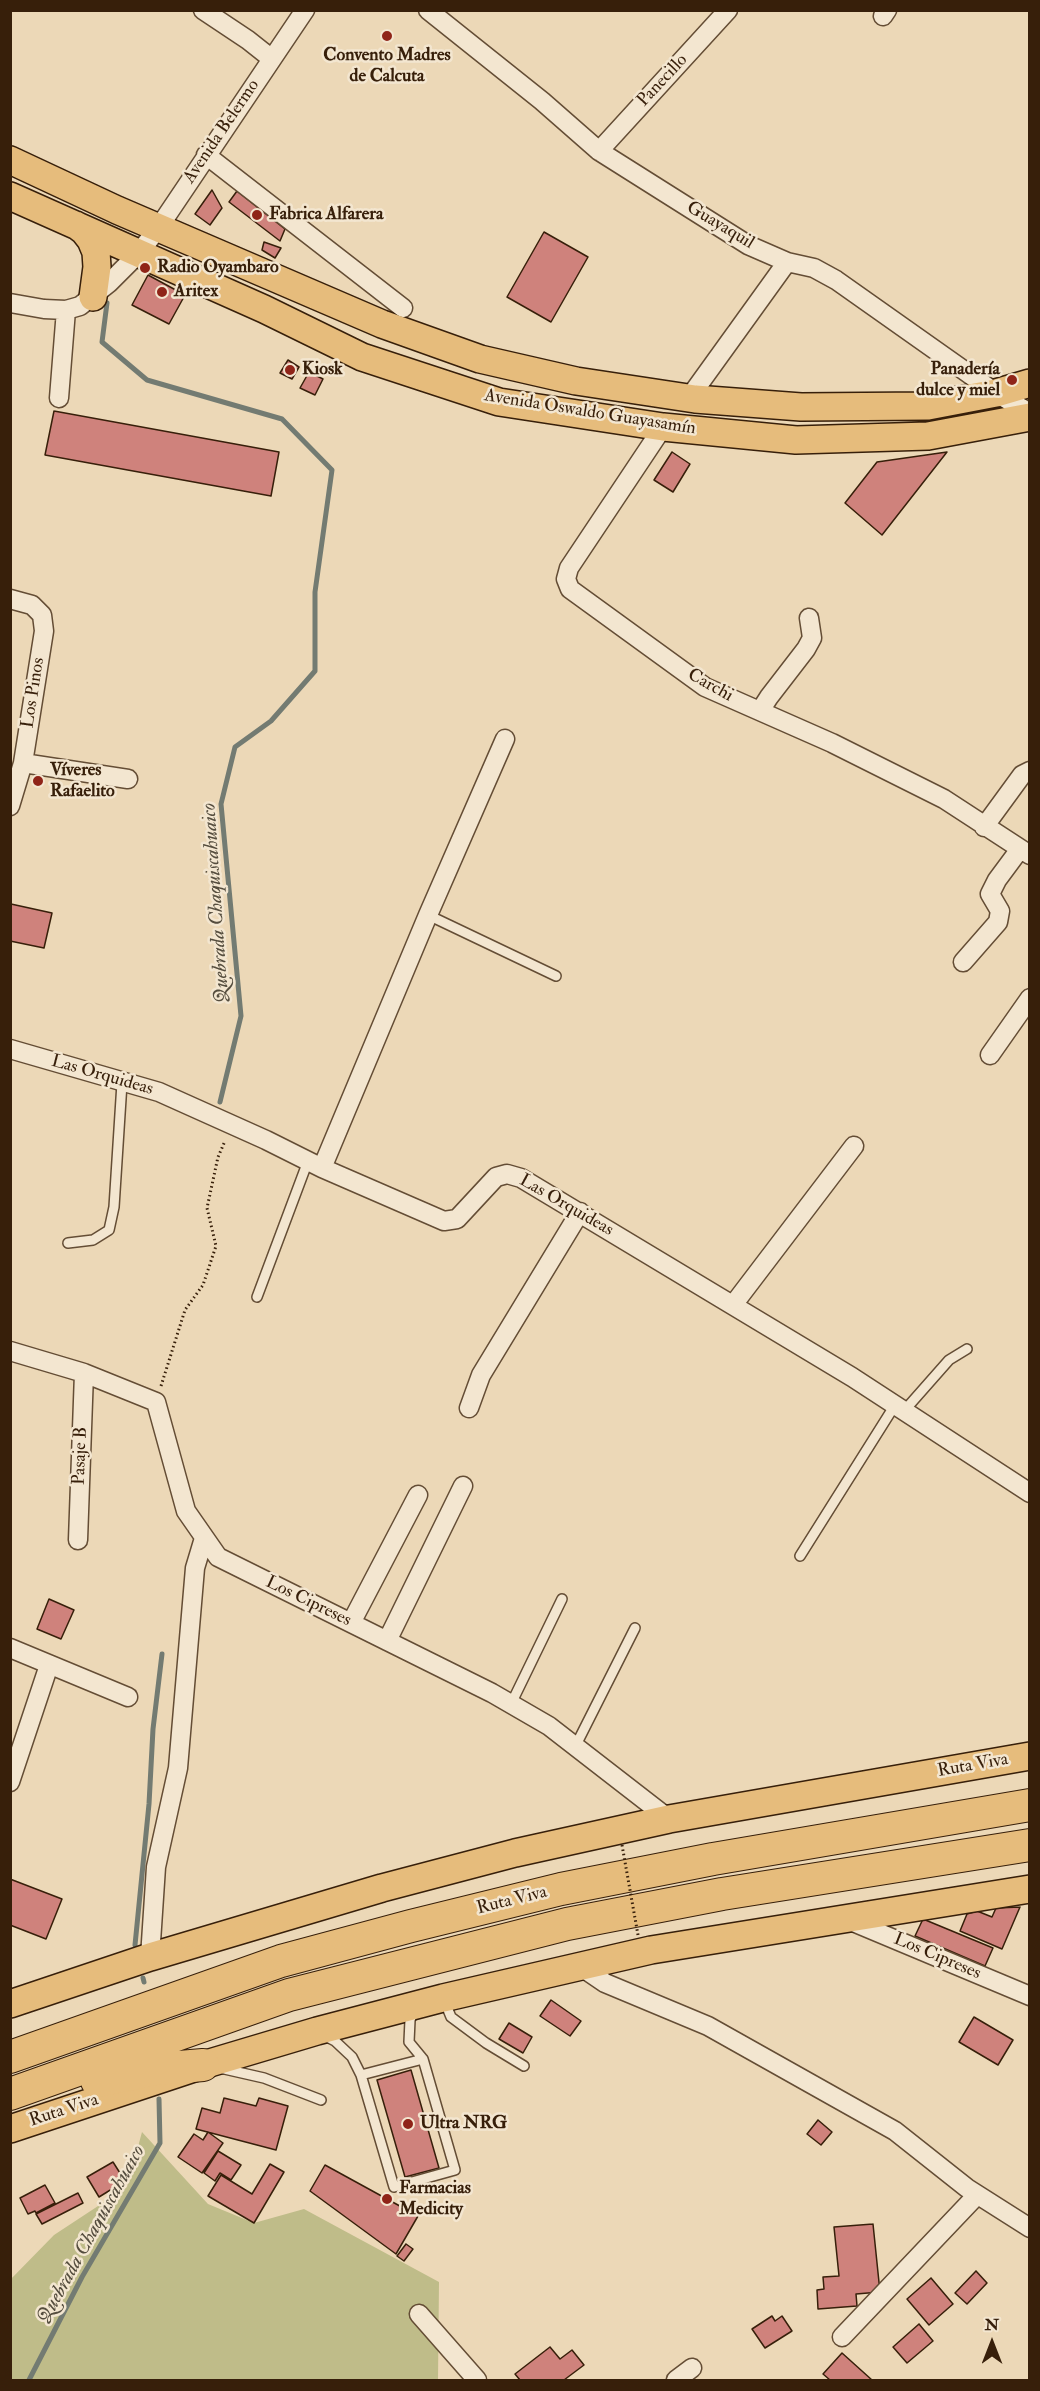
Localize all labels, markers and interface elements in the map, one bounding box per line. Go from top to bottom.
marker: Convento Madres de Calcuta [380,29,394,43]
place label: Convento Madres de Calcuta [323,45,451,88]
street label: Panecillo [633,50,693,112]
street label: Avenida Belermo [179,76,265,188]
street label: Guayaquil [682,197,758,255]
place label: Fabrica Alfarera [269,204,383,226]
marker: Fabrica Alfarera [250,208,264,222]
place label: Radio Oyambaro [157,257,279,279]
marker: Radio Oyambaro [138,261,152,275]
place label: Aritex [174,281,218,303]
marker: Aritex [155,285,169,299]
place label: Kiosk [302,359,343,381]
place label: Panadería dulce y miel [916,359,1000,401]
marker: Kiosk [283,363,297,377]
marker: Panadería dulce y miel [1005,373,1019,387]
street label: Avenida Oswaldo Guayasamín [483,386,697,440]
street label: Los Pinos [18,656,50,730]
street label: Carchi [683,665,737,707]
place label: Víveres Rafaelito [50,760,115,802]
marker: Víveres Rafaelito [31,774,45,788]
water label: Quebrada Chaquiscahuaico [198,802,236,1004]
street label: Las Orquideas [48,1051,156,1101]
street label: Las Orquideas [515,1170,617,1242]
street label: Pasaje B [69,1426,93,1486]
street label: Los Cipreses [262,1572,354,1632]
street label: Ruta Viva [936,1749,1010,1783]
street label: Ruta Viva [475,1882,549,1920]
street label: Los Cipreses [890,1929,984,1985]
street label: Ruta Viva [27,2090,101,2132]
place label: Ultra NRG [420,2113,507,2135]
marker: Ultra NRG [401,2117,415,2131]
water label: Quebrada Chaquiscahuaico [33,2142,151,2328]
place label: Farmacias Medicity [399,2178,471,2220]
marker: Farmacias Medicity [380,2192,394,2206]
north arrow [962,2313,1022,2373]
text: N [985,2315,999,2335]

